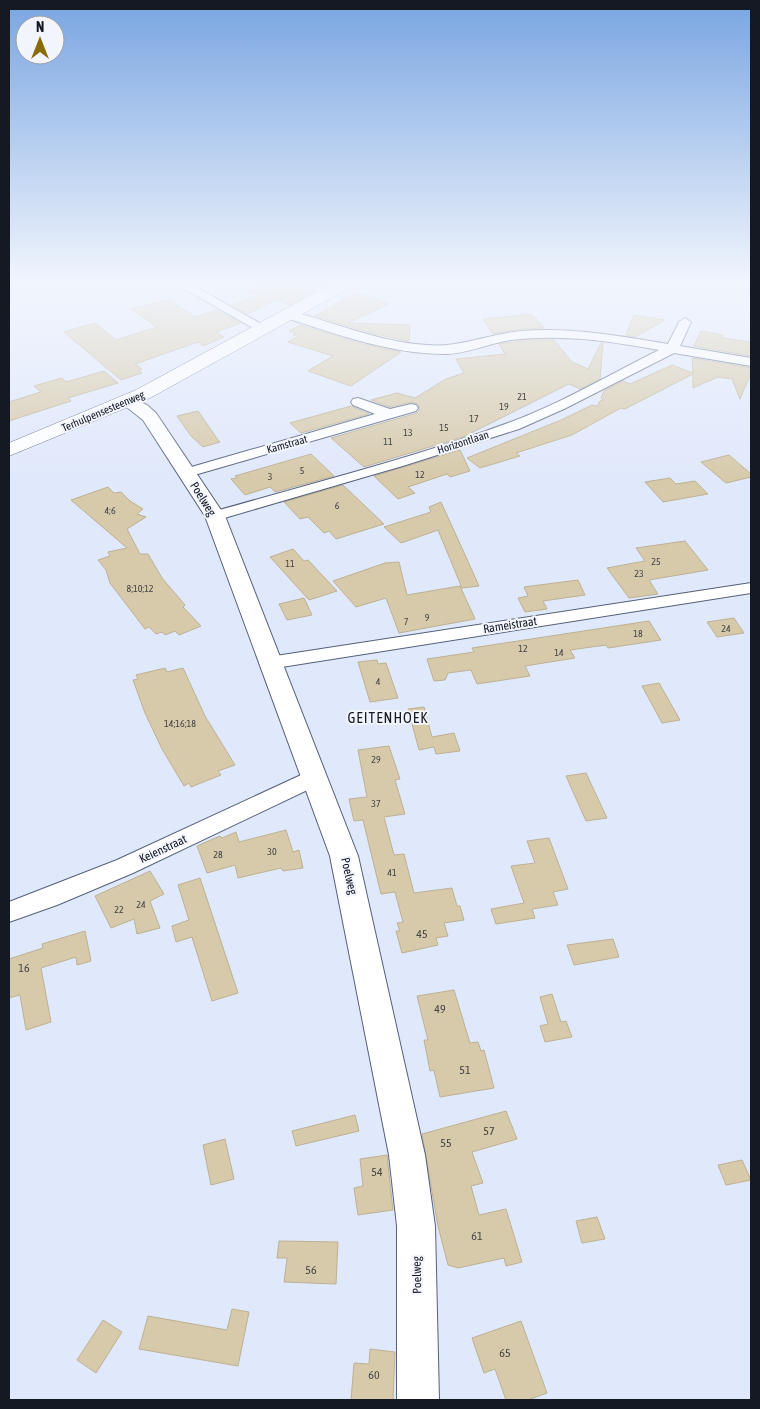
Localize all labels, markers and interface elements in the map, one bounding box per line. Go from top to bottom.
north arrow [15,15,65,65]
text: N [36,19,44,35]
street label: Terhulpensesteenweg [60,388,146,434]
house number: 21 [517,391,527,402]
house number: 19 [499,401,509,412]
house number: 17 [469,413,479,424]
house number: 15 [439,422,449,433]
house number: 13 [403,427,413,438]
street label: Horizontlaan [436,428,490,456]
street label: Kamstraat [265,432,309,456]
house number: 11 [383,436,393,447]
house number: 5 [300,465,305,476]
house number: 12 [415,469,425,480]
house number: 3 [268,471,273,482]
street label: Poelweg [187,479,219,519]
house number: 6 [335,500,340,511]
house number: 4;6 [104,505,116,516]
house number: 25 [651,556,661,567]
house number: 11 [285,558,295,569]
house number: 23 [634,568,644,579]
house number: 8;10;12 [126,583,154,594]
house number: 9 [425,612,430,623]
street label: Rameistraat [482,614,538,636]
house number: 7 [404,616,409,627]
house number: 24 [721,623,731,634]
house number: 18 [633,628,643,639]
house number: 12 [518,643,528,654]
house number: 14 [554,647,564,658]
house number: 4 [376,676,381,687]
district label: GEITENHOEK [347,709,429,726]
house number: 14;16;18 [164,718,196,729]
house number: 29 [371,754,381,765]
house number: 37 [371,798,381,809]
street label: Keienstraat [137,832,189,866]
house number: 30 [267,846,277,857]
house number: 28 [213,849,223,860]
street label: Poelweg [338,856,360,897]
house number: 41 [387,867,397,878]
house number: 24 [136,899,146,910]
house number: 22 [114,904,124,915]
house number: 45 [416,927,428,941]
house number: 16 [18,961,30,975]
house number: 49 [434,1002,446,1016]
house number: 51 [459,1063,471,1077]
house number: 57 [483,1124,495,1138]
house number: 55 [440,1136,452,1150]
house number: 54 [371,1165,383,1179]
house number: 61 [471,1229,483,1243]
street label: Poelweg [410,1255,424,1294]
house number: 56 [305,1263,317,1277]
house number: 65 [499,1346,511,1360]
house number: 60 [368,1368,380,1382]

